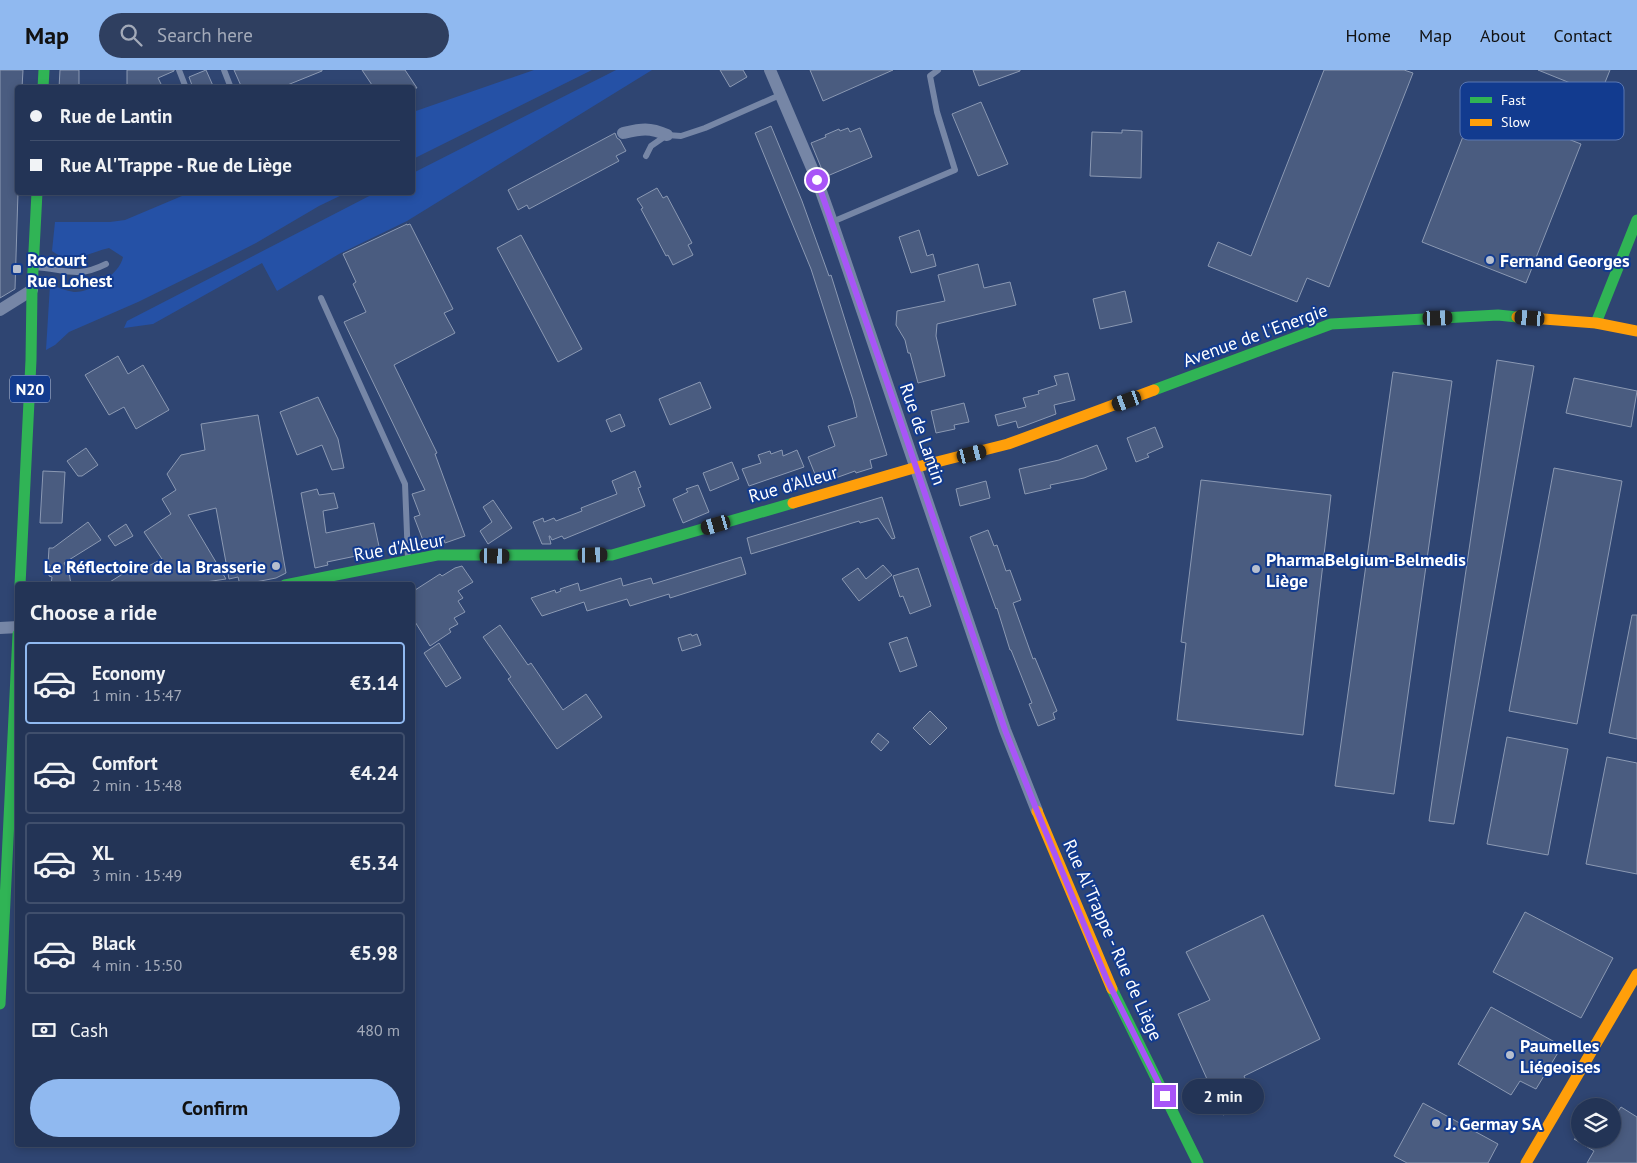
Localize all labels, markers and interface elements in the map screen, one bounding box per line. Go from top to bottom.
search box [99,13,449,58]
text: Map [25,20,69,51]
icon: search [117,21,145,49]
text: Search here [157,23,253,47]
text: Home [1345,24,1391,47]
text: Map [1419,24,1452,47]
text: About [1480,24,1526,47]
text: Contact [1554,24,1612,47]
legend [1460,82,1624,140]
text: Fast [1501,91,1526,109]
text: Rue de Lantin [60,104,172,128]
text: Slow [1501,113,1531,131]
text: Rue Al'Trappe - Rue de Liège [60,153,292,177]
route start [806,169,828,191]
place label: Rocourt Rue Lohest [27,248,113,292]
place label: Fernand Georges [1500,249,1630,272]
marker: Fernand Georges [1484,254,1496,266]
marker: Rocourt Rue Lohest [11,263,23,275]
street label: Avenue de l'Energie [1180,298,1330,372]
car [1514,309,1545,327]
car [1422,310,1453,326]
road number: N20 [10,376,50,402]
street label: Rue de Lantin [895,380,951,488]
car [1110,389,1143,413]
car [955,443,988,465]
street label: Rue d'Alleur [746,460,840,508]
car [699,514,732,536]
street label: Rue d'Alleur [352,528,446,566]
car [577,547,608,563]
car [479,548,510,564]
place label: PharmaBelgium-Belmedis Liège [1266,548,1466,592]
place label: Le Réflectoire de la Brasserie [44,555,266,578]
marker: Le Réflectoire de la Brasserie [270,560,282,572]
marker: PharmaBelgium-Belmedis Liège [1250,563,1262,575]
text: Choose a ride [30,598,157,626]
icon: car [32,661,77,706]
text: Economy [92,661,165,685]
text: €3.14 [350,671,398,695]
text: 1 min · 15:47 [92,685,182,705]
icon: car [32,751,77,796]
text: Comfort [92,751,158,775]
text: €4.24 [350,761,398,785]
text: 2 min · 15:48 [92,775,182,795]
street label: Rue Al'Trappe - Rue de Liège [1058,836,1168,1044]
icon: car [32,841,77,886]
text: XL [92,841,114,865]
text: €5.34 [350,851,398,875]
text: 3 min · 15:49 [92,865,182,885]
icon: car [32,931,77,976]
text: Black [92,931,136,955]
text: €5.98 [350,941,398,965]
text: 4 min · 15:50 [92,955,182,975]
icon: cash [30,1016,58,1044]
text: Cash [70,1018,108,1042]
text: 480 m [357,1020,400,1040]
place label: Paumelles Liégeoises [1520,1034,1601,1078]
marker: Paumelles Liégeoises [1504,1049,1516,1061]
callout: 2 min [1182,1078,1265,1114]
button: Confirm [30,1079,400,1137]
route end [1154,1085,1176,1107]
text: 2 min [1203,1086,1243,1106]
map controls [1571,1098,1621,1148]
button: layers [1571,1098,1621,1148]
place label: J. Germay SA [1445,1112,1542,1135]
marker: J. Germay SA [1430,1117,1442,1129]

